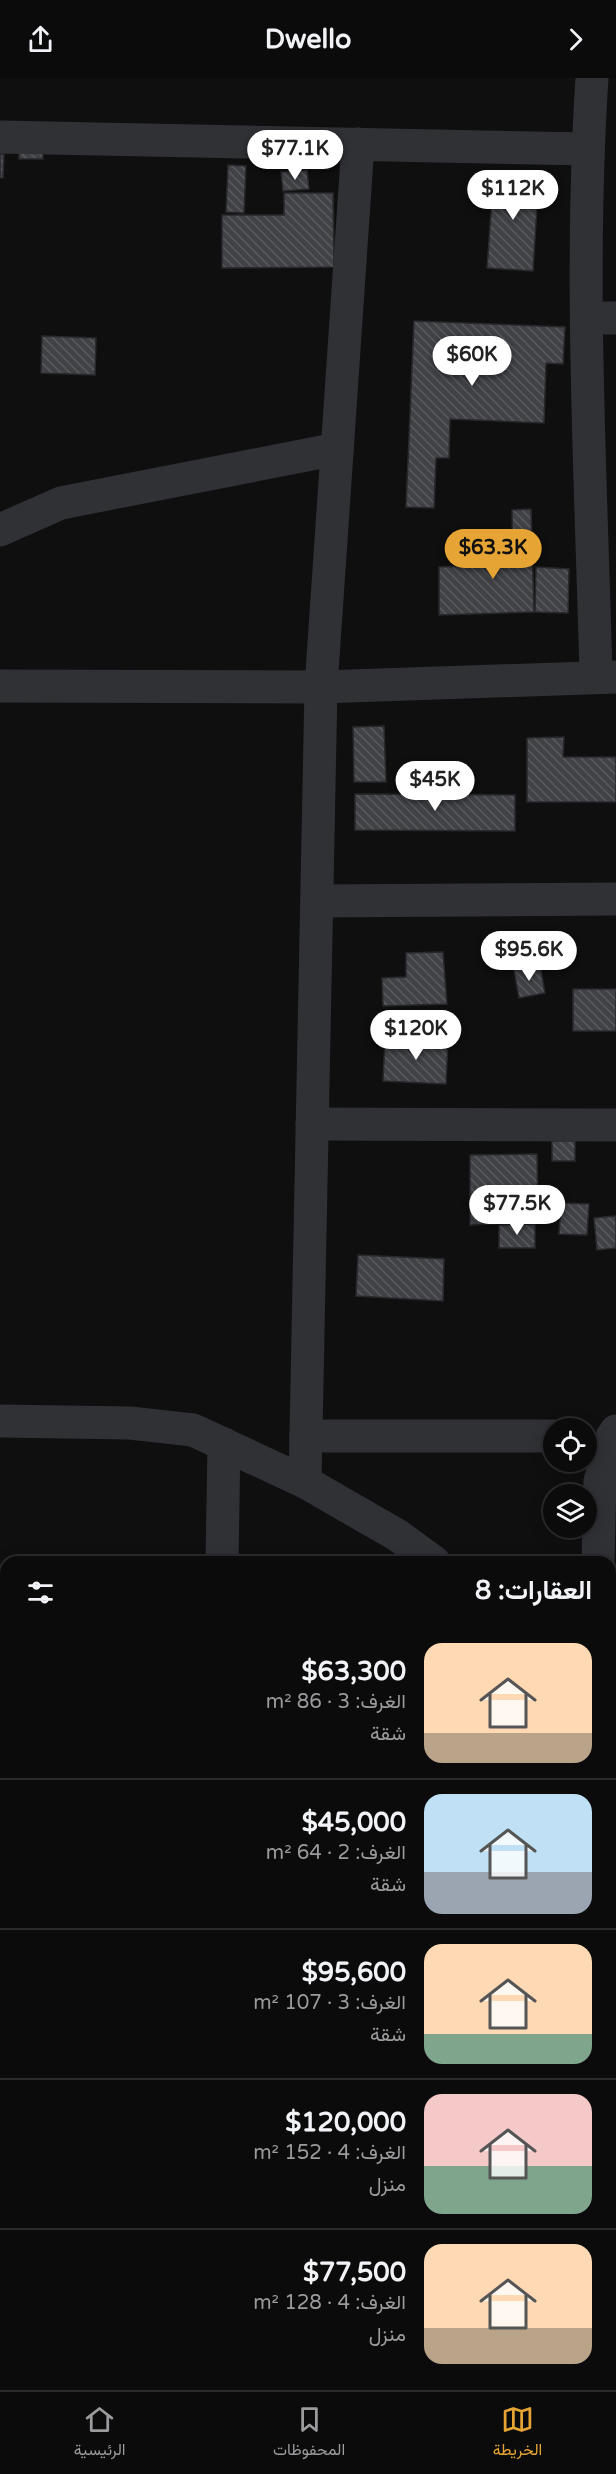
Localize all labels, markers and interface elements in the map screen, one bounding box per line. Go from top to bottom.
icon: share [24,23,57,56]
text: Dwello [265,23,351,56]
icon: forward [559,23,592,56]
pin: $77.1K [246,130,344,181]
text: $77.1K [261,137,329,161]
pin: $112K [471,170,555,221]
text: $112K [481,177,545,201]
pin: $60K [436,336,508,387]
text: $60K [447,343,497,367]
pin: $63.3K [444,529,542,580]
text: $63.3K [459,536,527,560]
pin: $45K [399,761,471,812]
text: $45K [410,768,460,792]
pin: $95.6K [480,931,578,982]
text: $95.6K [495,938,563,962]
pin: $120K [374,1010,458,1061]
text: $120K [384,1017,448,1041]
pin: $77.5K [468,1185,566,1236]
text: $77.5K [483,1192,551,1216]
map controls [543,1418,597,1538]
button: locate [543,1418,597,1472]
button: layers [543,1484,597,1538]
text: العقارات: 8 [475,1575,592,1606]
icon: filters [24,1576,57,1609]
text: $63,300 [302,1656,406,1687]
icon: home [472,1667,544,1739]
text: الغرف: 3 · 86 m² [266,1690,406,1714]
text: شقة [370,1722,406,1746]
text: $45,000 [302,1807,406,1838]
icon: home [472,1818,544,1890]
text: الغرف: 2 · 64 m² [266,1841,406,1865]
text: شقة [370,1873,406,1897]
text: $95,600 [302,1957,406,1988]
icon: home [472,1968,544,2040]
text: الغرف: 3 · 107 m² [253,1991,406,2015]
text: شقة [370,2023,406,2047]
text: $120,000 [285,2107,406,2138]
icon: home [472,2118,544,2190]
text: الغرف: 4 · 152 m² [253,2141,406,2165]
text: منزل [369,2173,406,2197]
text: $77,500 [303,2257,406,2288]
icon: home [472,2268,544,2340]
text: الغرف: 4 · 128 m² [253,2291,406,2315]
text: منزل [369,2323,406,2347]
tab: الرئيسية [74,2403,126,2464]
tab: المحفوظات [273,2403,345,2464]
tab: الخريطة [493,2403,542,2464]

